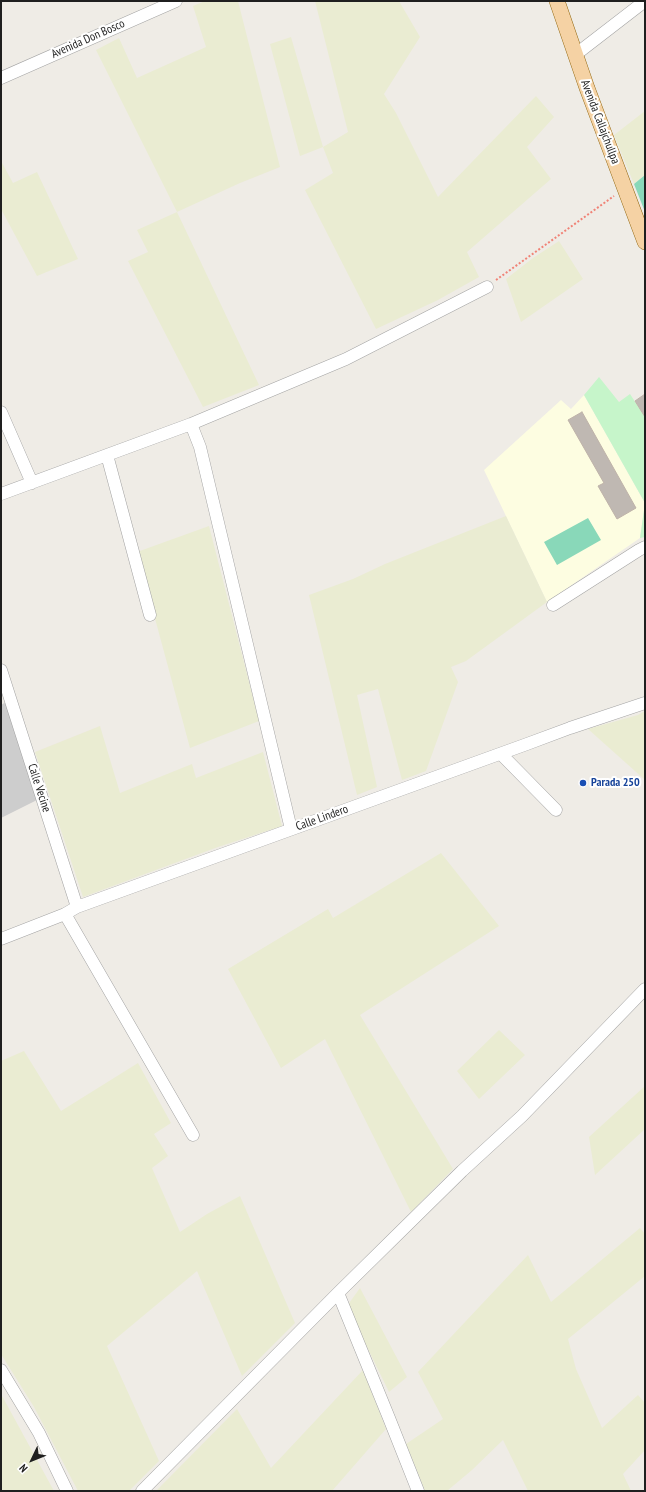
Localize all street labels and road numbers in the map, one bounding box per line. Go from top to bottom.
street label: Avenida Don Bosco [49,16,127,62]
street label: Avenida Callajchullpa [577,78,623,166]
street label: Calle Vecine [24,762,54,814]
street label: Calle Lindero [294,802,350,834]

